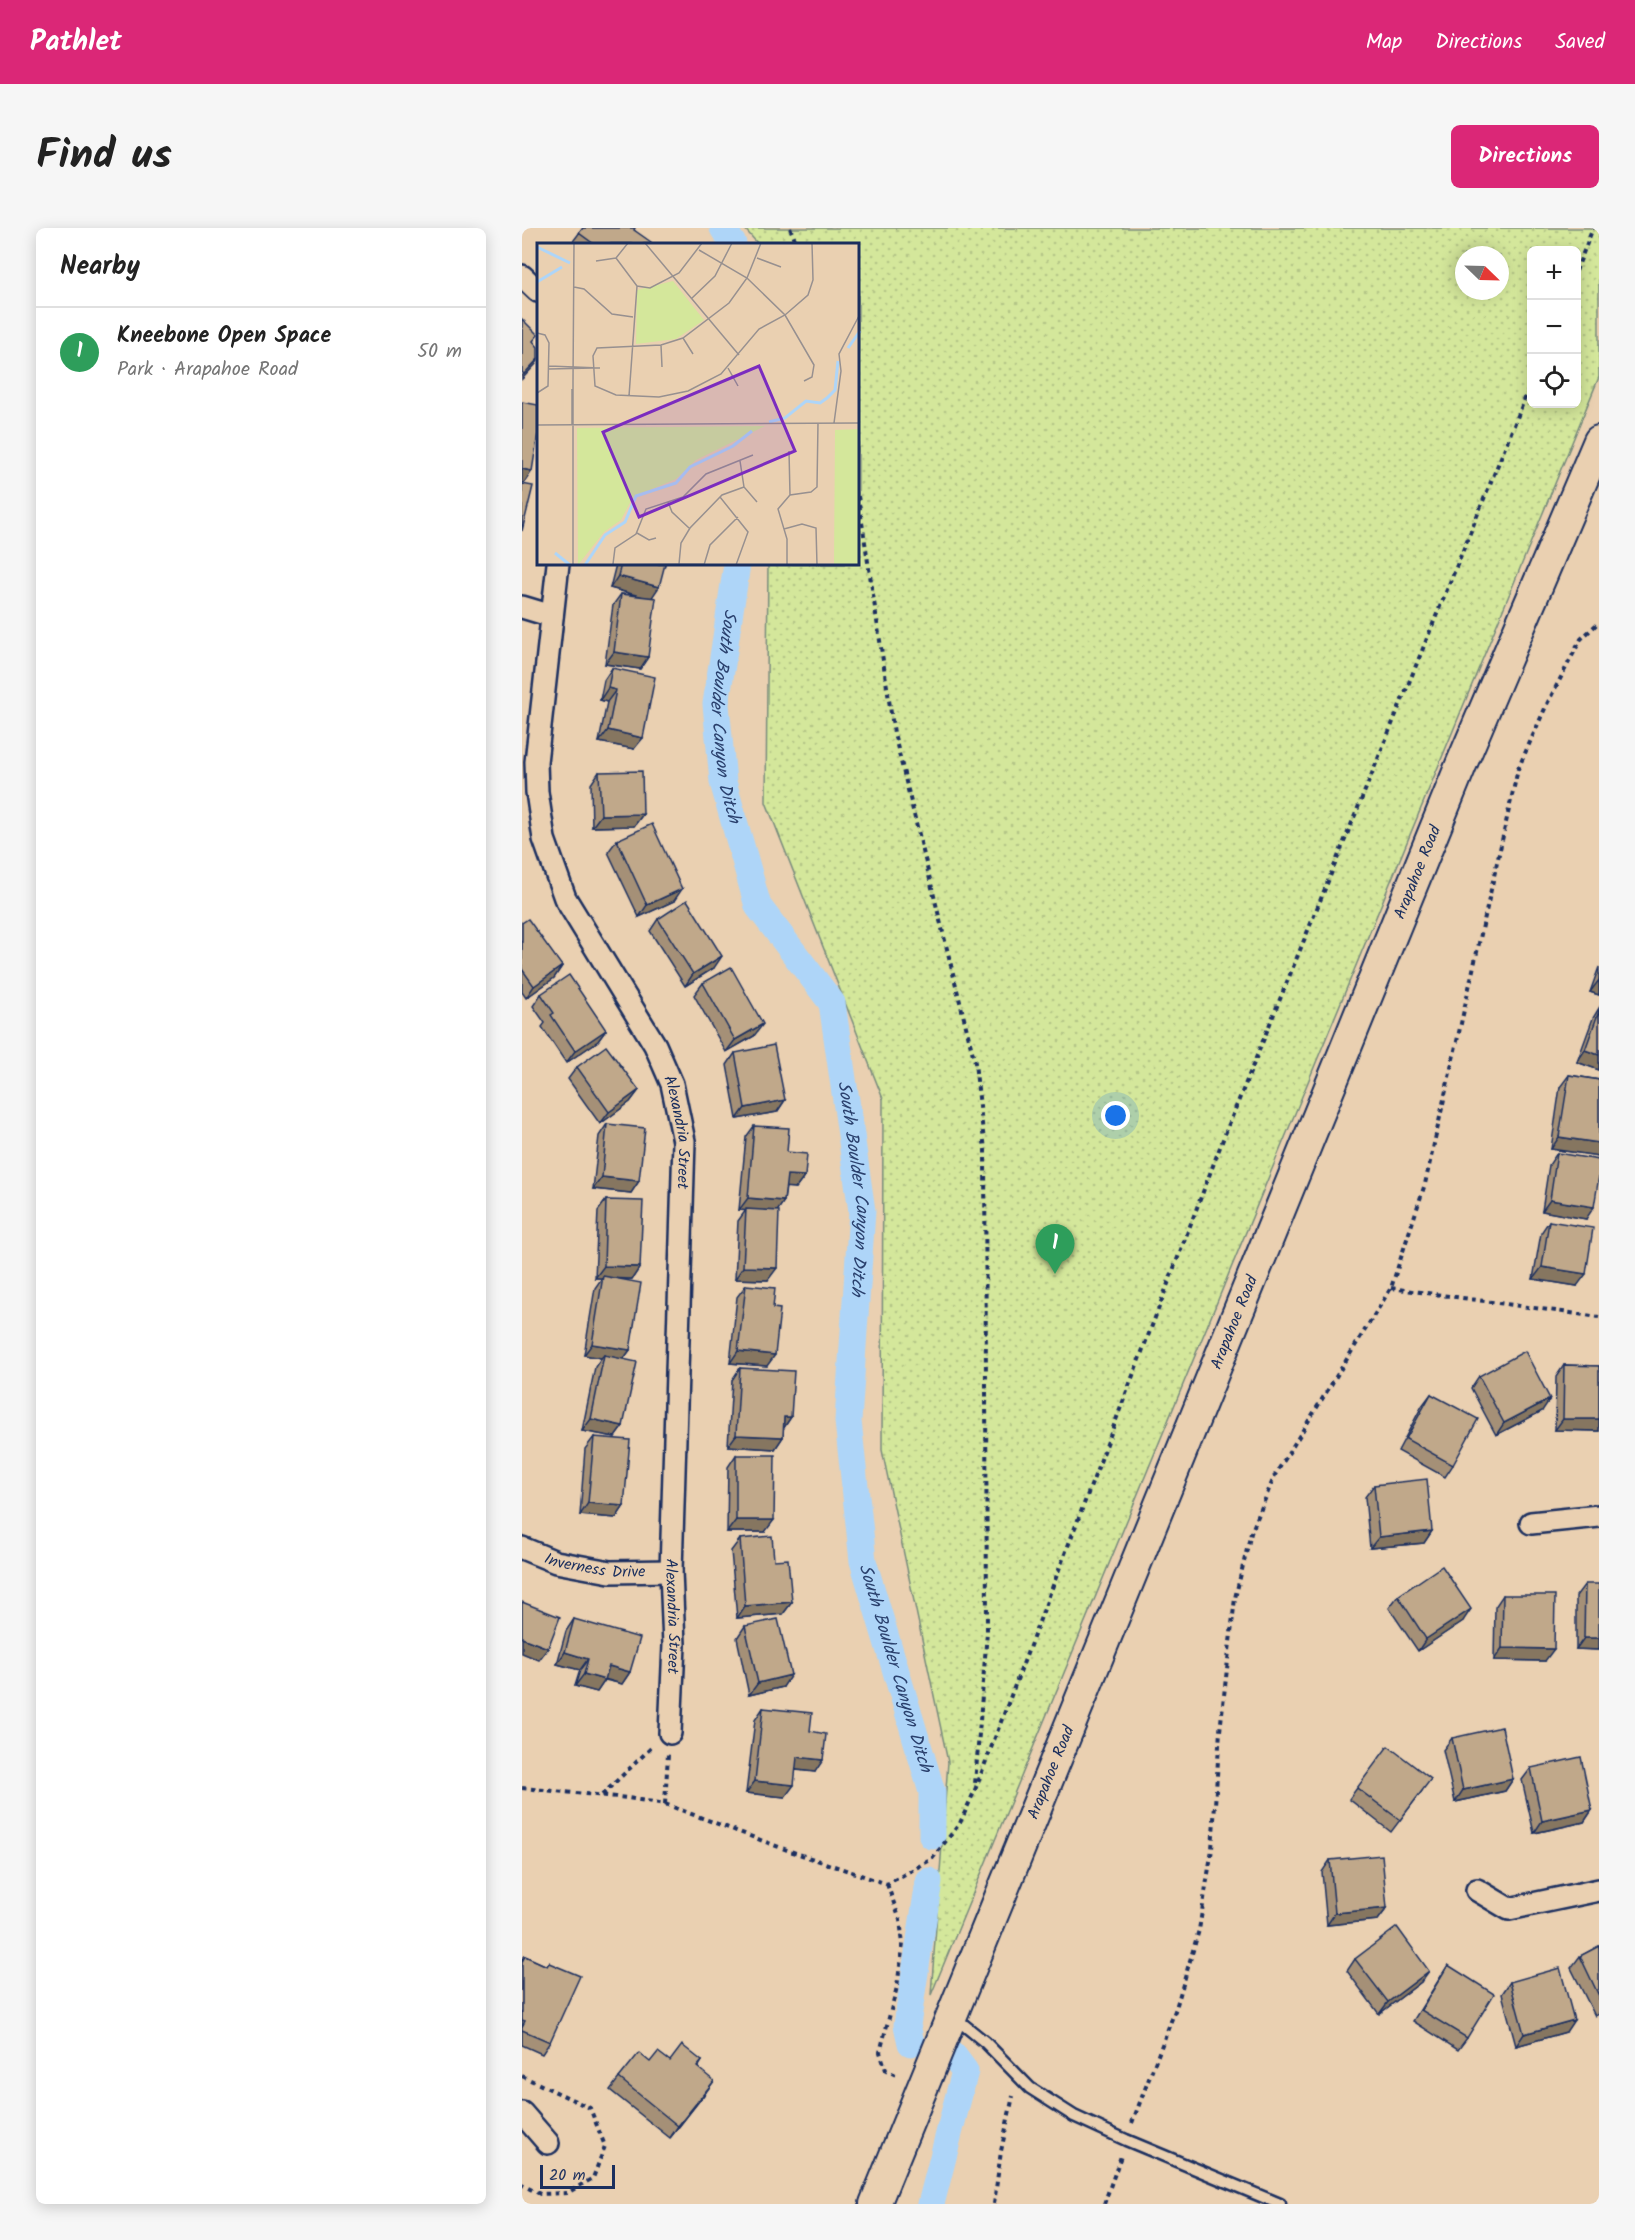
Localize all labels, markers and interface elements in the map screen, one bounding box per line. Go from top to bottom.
text: Pathlet [30,20,122,65]
text: Map [1366,26,1402,59]
text: Directions [1435,26,1522,59]
text: Saved [1555,26,1605,59]
text: Find us [36,123,172,190]
button: Directions [1451,125,1599,188]
inset map [537,243,860,566]
text: Nearby [60,246,140,288]
north arrow [1455,246,1509,300]
map controls [1527,246,1581,408]
button: + [1527,246,1581,300]
button: − [1527,300,1581,354]
text: Kneebone Open Space [117,319,331,354]
text: 1 [76,336,83,368]
text: 50 m [417,336,462,368]
text: Park · Arapahoe Road [117,354,298,386]
button: locate [1527,354,1581,408]
water label: South Boulder Canyon Ditch [701,607,749,828]
street label: Arapahoe Road [1387,821,1448,923]
street label: Alexandria Street [657,1071,696,1190]
water label: South Boulder Canyon Ditch [829,1079,877,1298]
your location [1101,1101,1130,1130]
pin: 1 [1036,1224,1074,1274]
street label: Arapahoe Road [1204,1271,1265,1373]
street label: Inverness Drive [540,1546,646,1585]
street label: Alexandria Street [658,1558,687,1675]
water label: South Boulder Canyon Ditch [850,1560,940,1777]
street label: Arapahoe Road [1020,1721,1081,1823]
scale bar [540,2162,615,2190]
text: 20 m [549,2163,585,2188]

